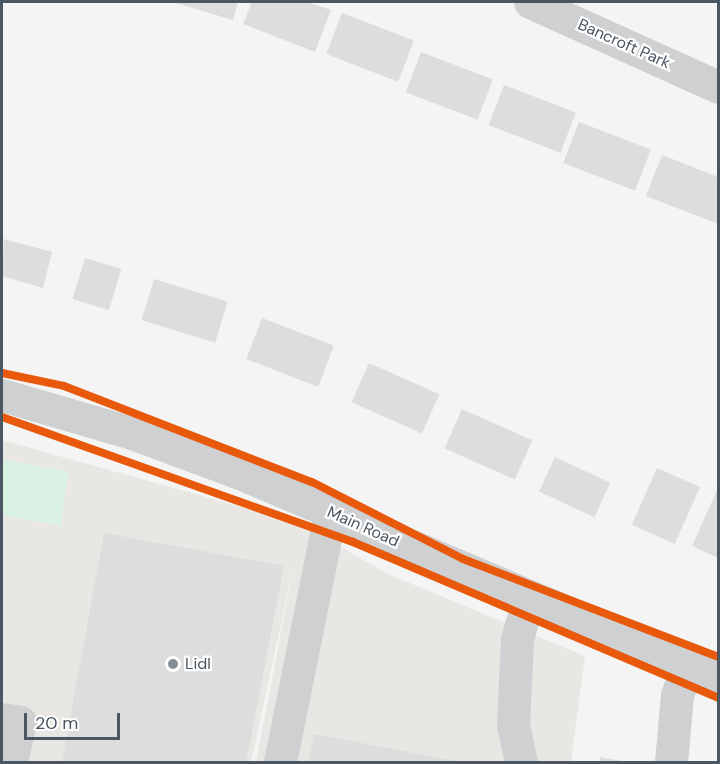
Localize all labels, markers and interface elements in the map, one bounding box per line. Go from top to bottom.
street label: Bancroft Park [575,15,673,73]
street label: Main Road [324,503,402,551]
place label: Lidl [185,654,211,674]
marker: Lidl [166,657,180,671]
scale bar [27,701,123,739]
text: 20 m [35,711,78,735]

